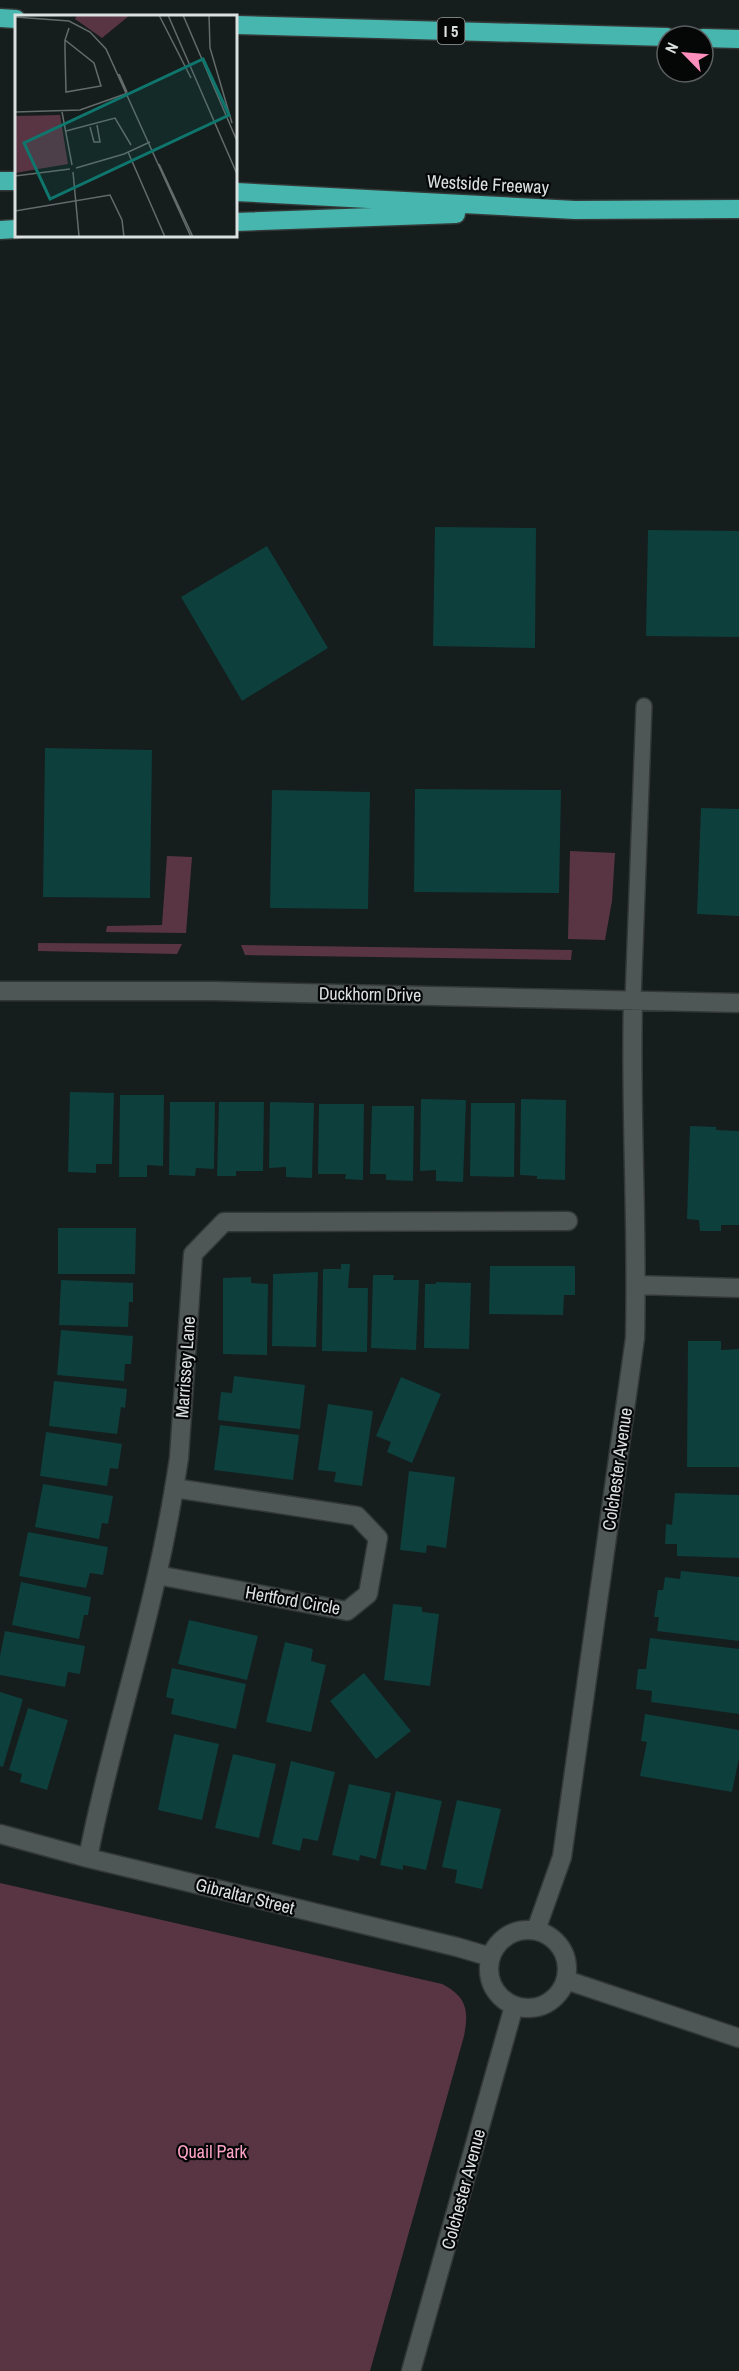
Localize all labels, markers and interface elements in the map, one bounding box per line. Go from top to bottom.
inset map [15,15,237,237]
road number: I 5 [438,18,464,44]
north arrow [655,24,715,84]
text: N [659,39,683,57]
street label: Westside Freeway [426,168,550,200]
street label: Duckhorn Drive [319,981,421,1007]
street label: Marrissey Lane [169,1315,201,1419]
street label: Colchester Avenue [596,1406,638,1532]
street label: Hertford Circle [244,1579,342,1621]
street label: Gibraltar Street [193,1872,297,1920]
street label: Colchester Avenue [435,2126,491,2252]
park label: Quail Park [177,2139,247,2164]

